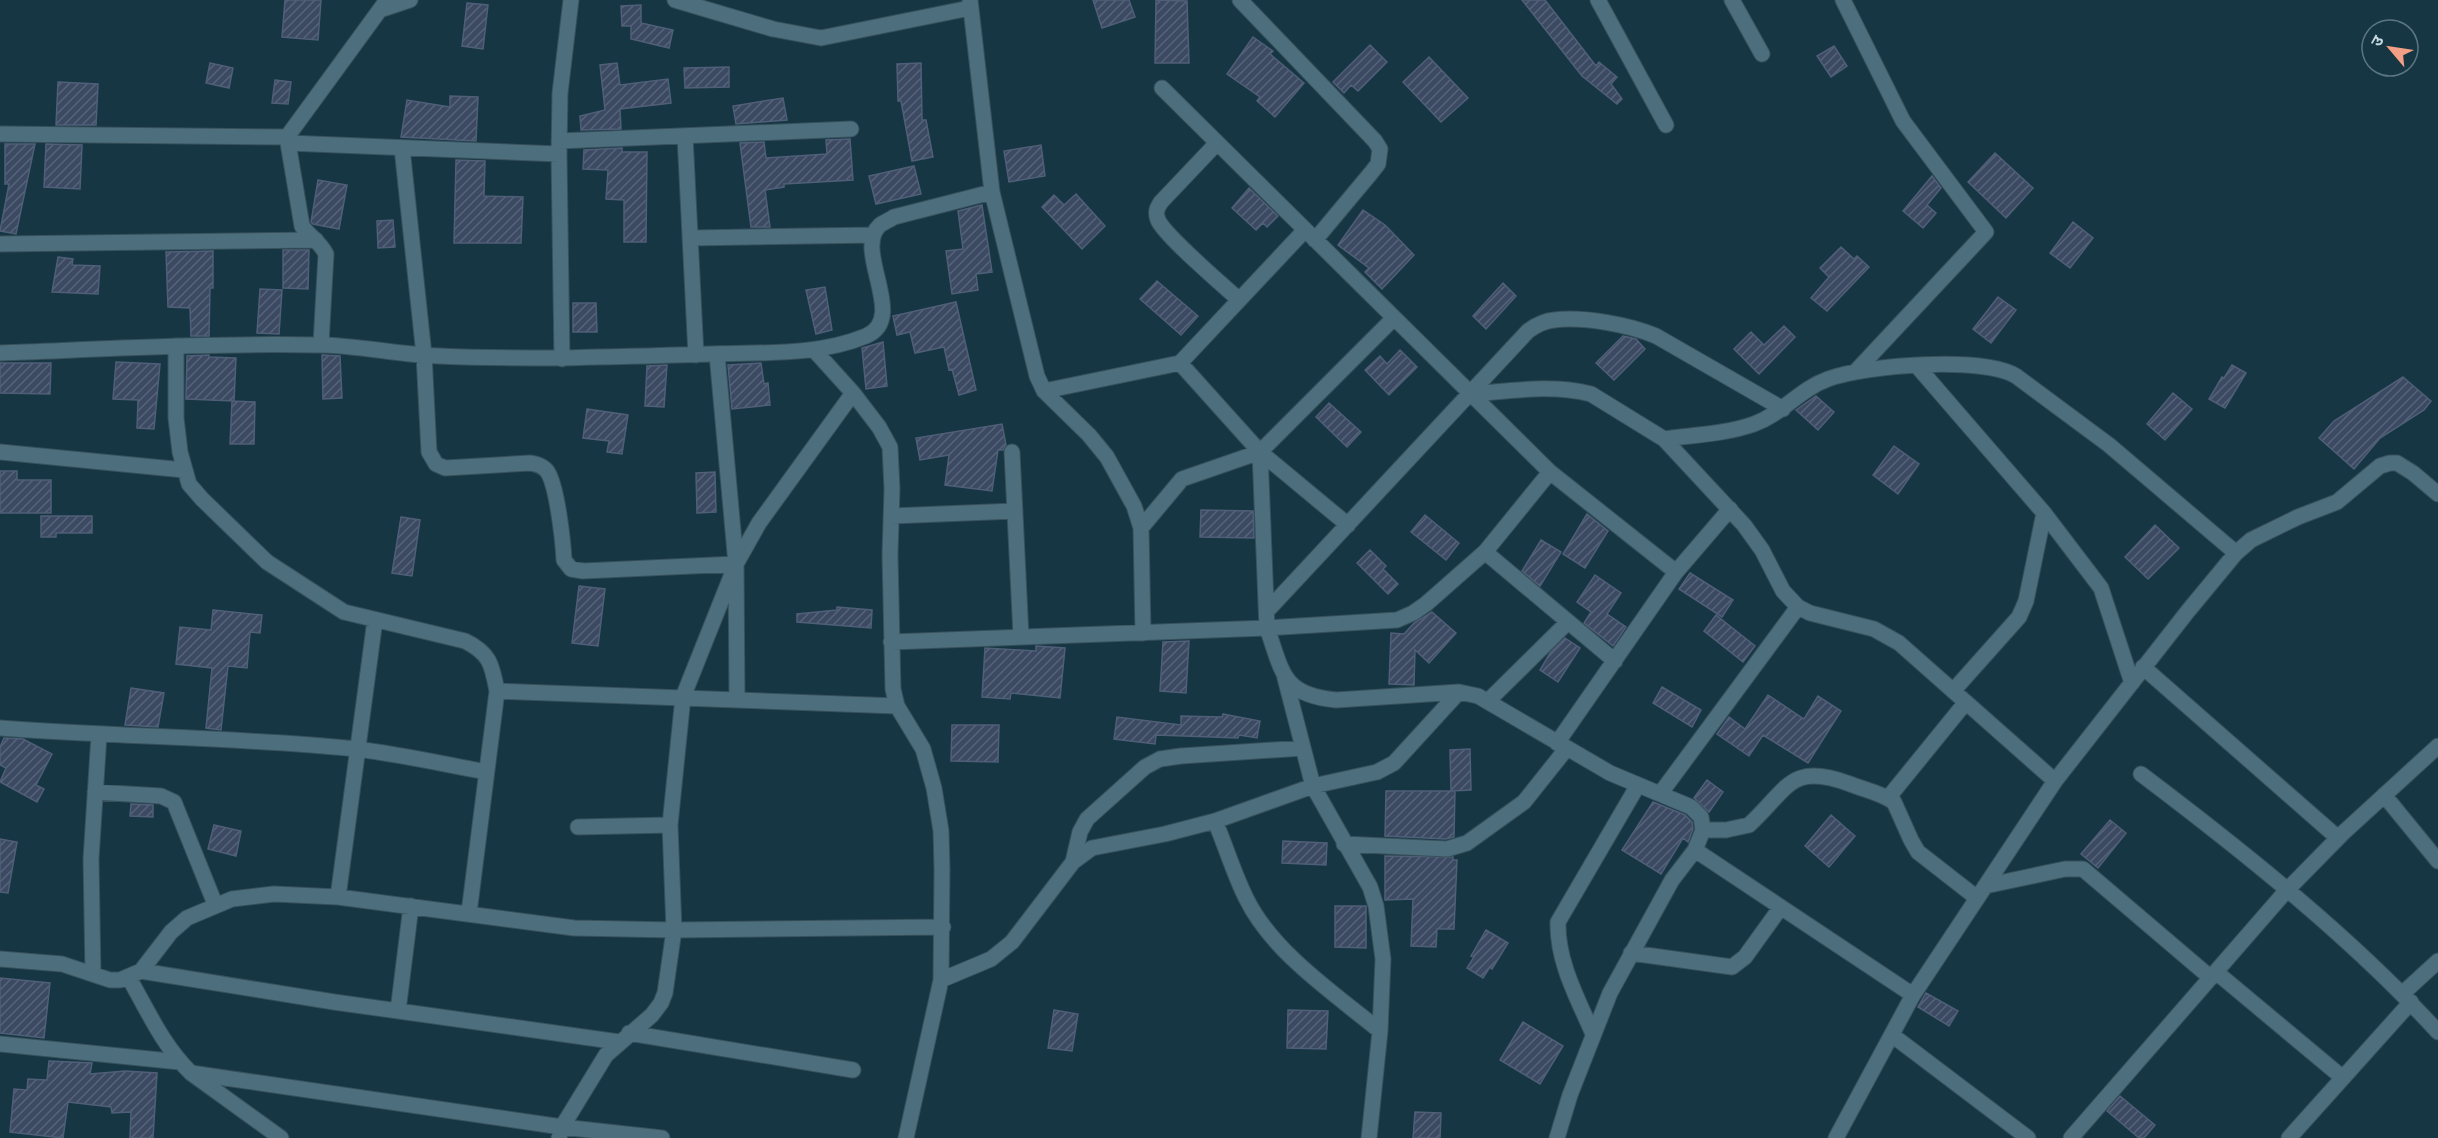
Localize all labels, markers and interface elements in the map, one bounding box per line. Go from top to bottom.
north arrow [2360,18,2420,78]
text: उ [2367,32,2388,50]

